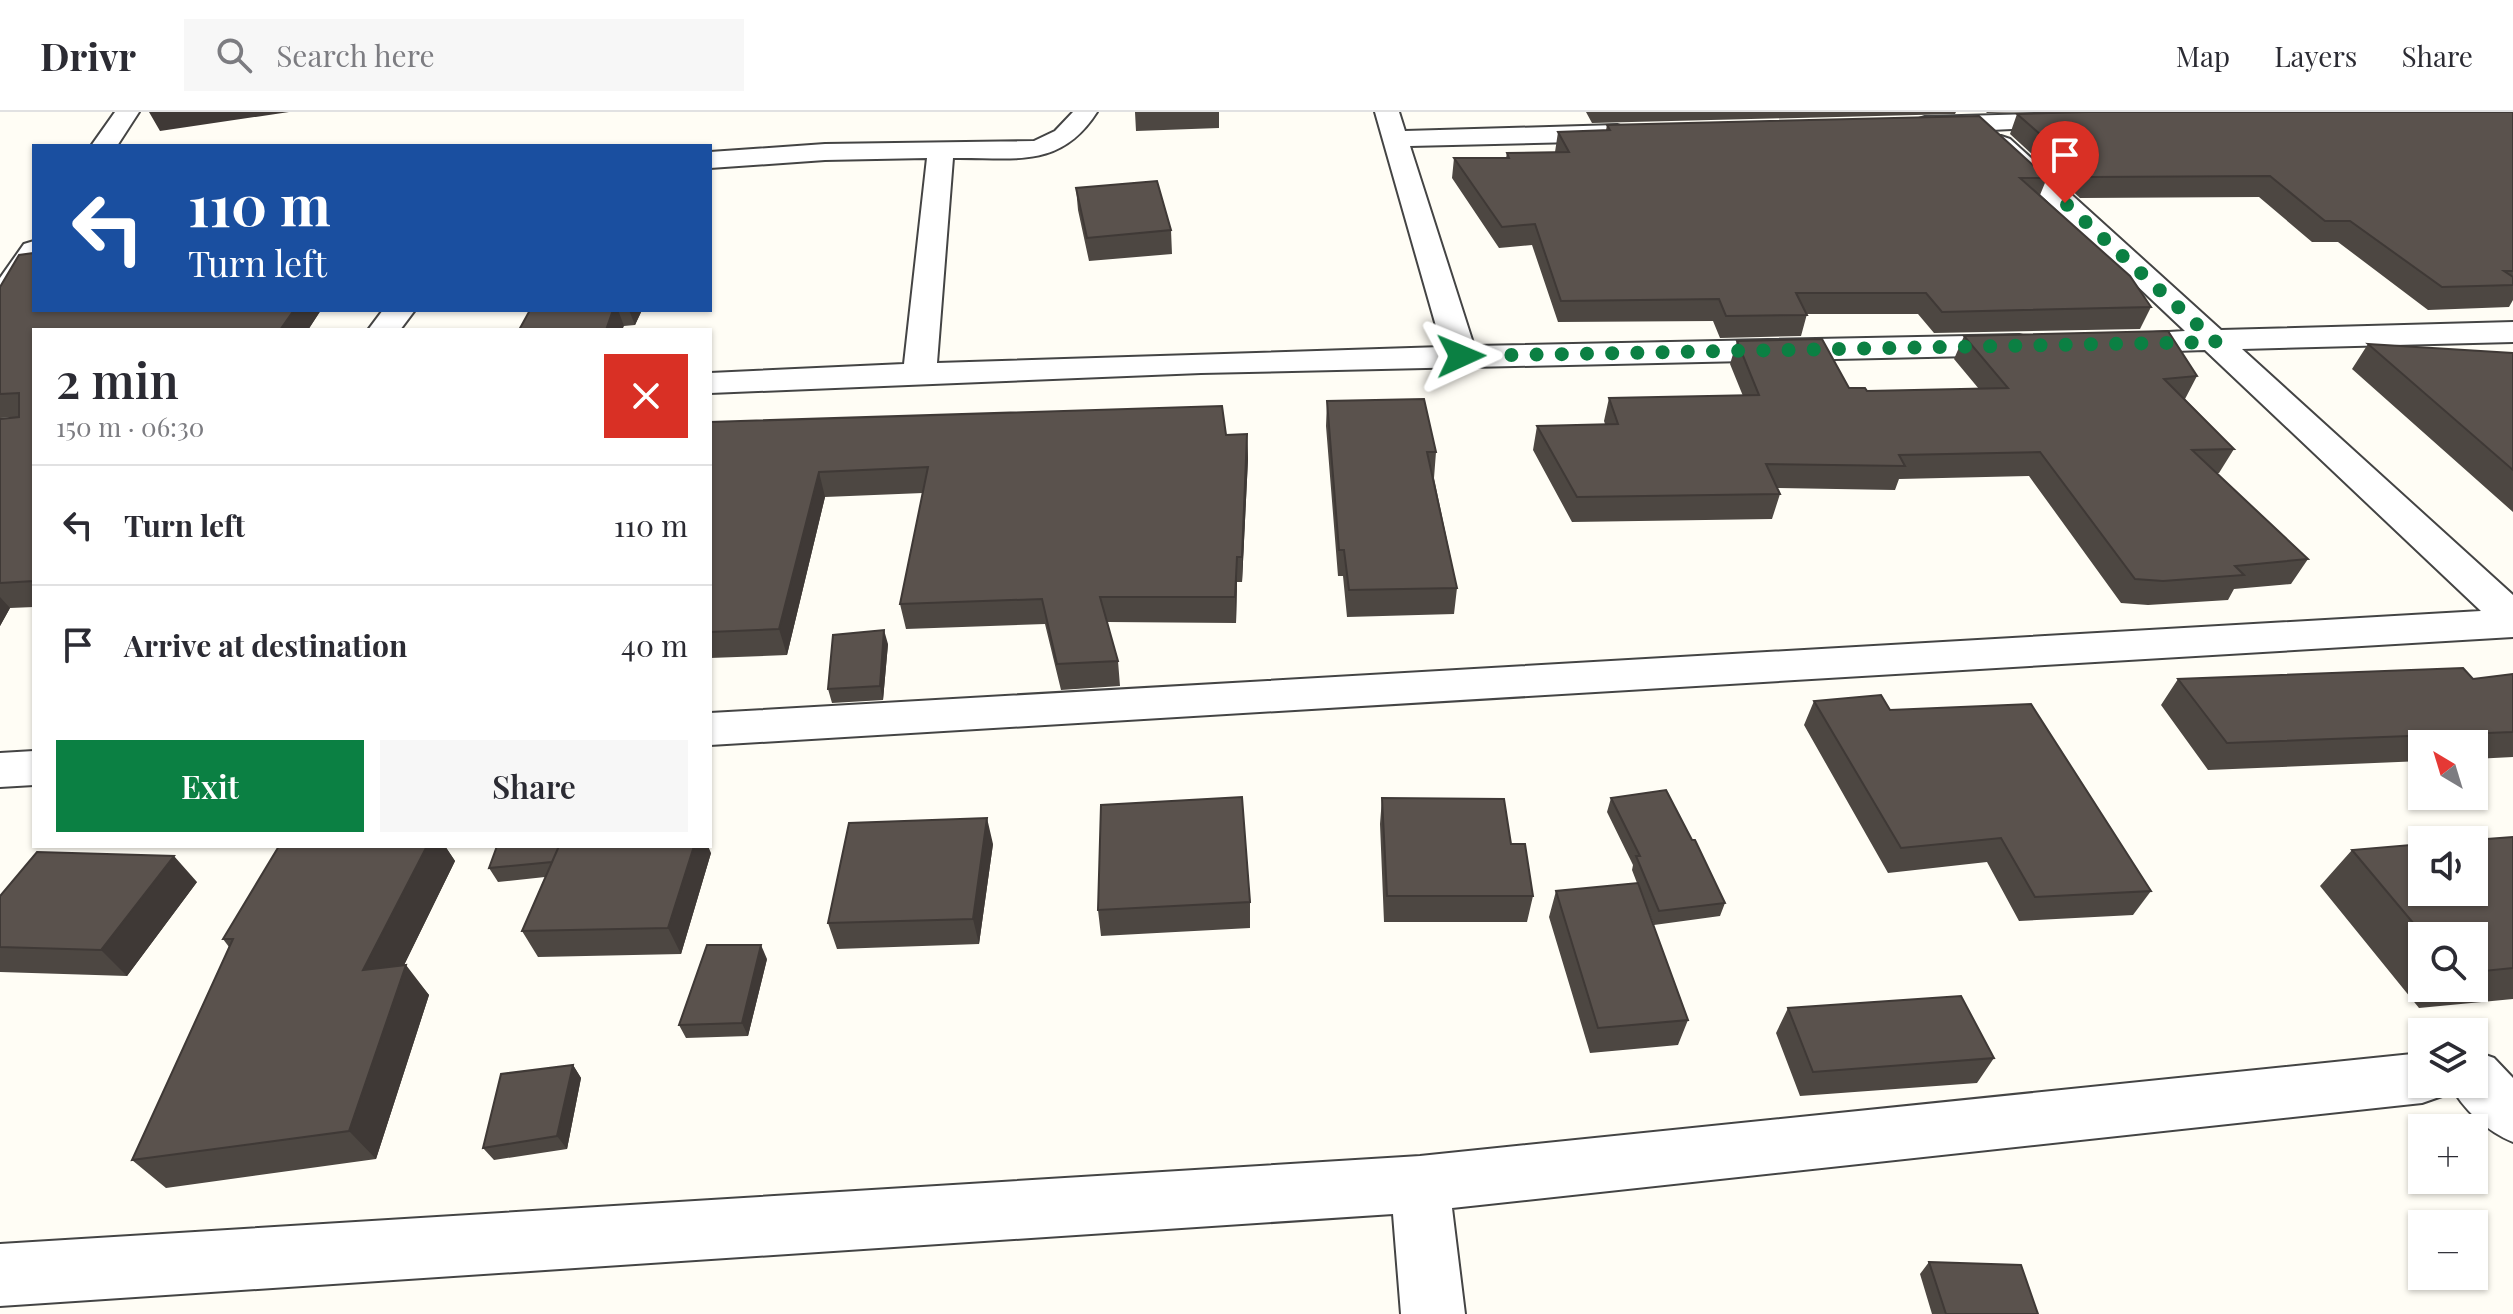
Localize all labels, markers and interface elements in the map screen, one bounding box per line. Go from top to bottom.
search box [184,19,744,91]
text: Drivr [40,30,136,81]
icon: search [212,33,256,77]
text: Search here [276,35,435,75]
text: Map [2176,37,2230,74]
text: Layers [2274,37,2357,74]
text: Share [2401,37,2473,74]
pin [2031,121,2099,203]
icon: arrive [2043,133,2087,177]
text: 110 m [188,166,331,241]
icon: left [56,176,160,280]
text: Turn left [188,238,327,286]
position arrow [1419,314,1503,398]
text: 2 min [56,347,179,411]
button: close [604,354,688,438]
text: 150 m · 06:30 [56,409,204,444]
icon: left [56,503,100,547]
text: Turn left [124,505,245,545]
text: 110 m [614,505,688,545]
icon: arrive [56,623,100,667]
text: Arrive at destination [124,625,407,665]
text: 40 m [621,625,688,665]
north arrow [2408,730,2488,810]
map controls [2408,730,2488,1290]
button: Exit [56,740,364,832]
button: Share [380,740,688,832]
button: sound [2408,826,2488,906]
button: search [2408,922,2488,1002]
button: layers [2408,1018,2488,1098]
button: + [2408,1114,2488,1194]
button: − [2408,1210,2488,1290]

